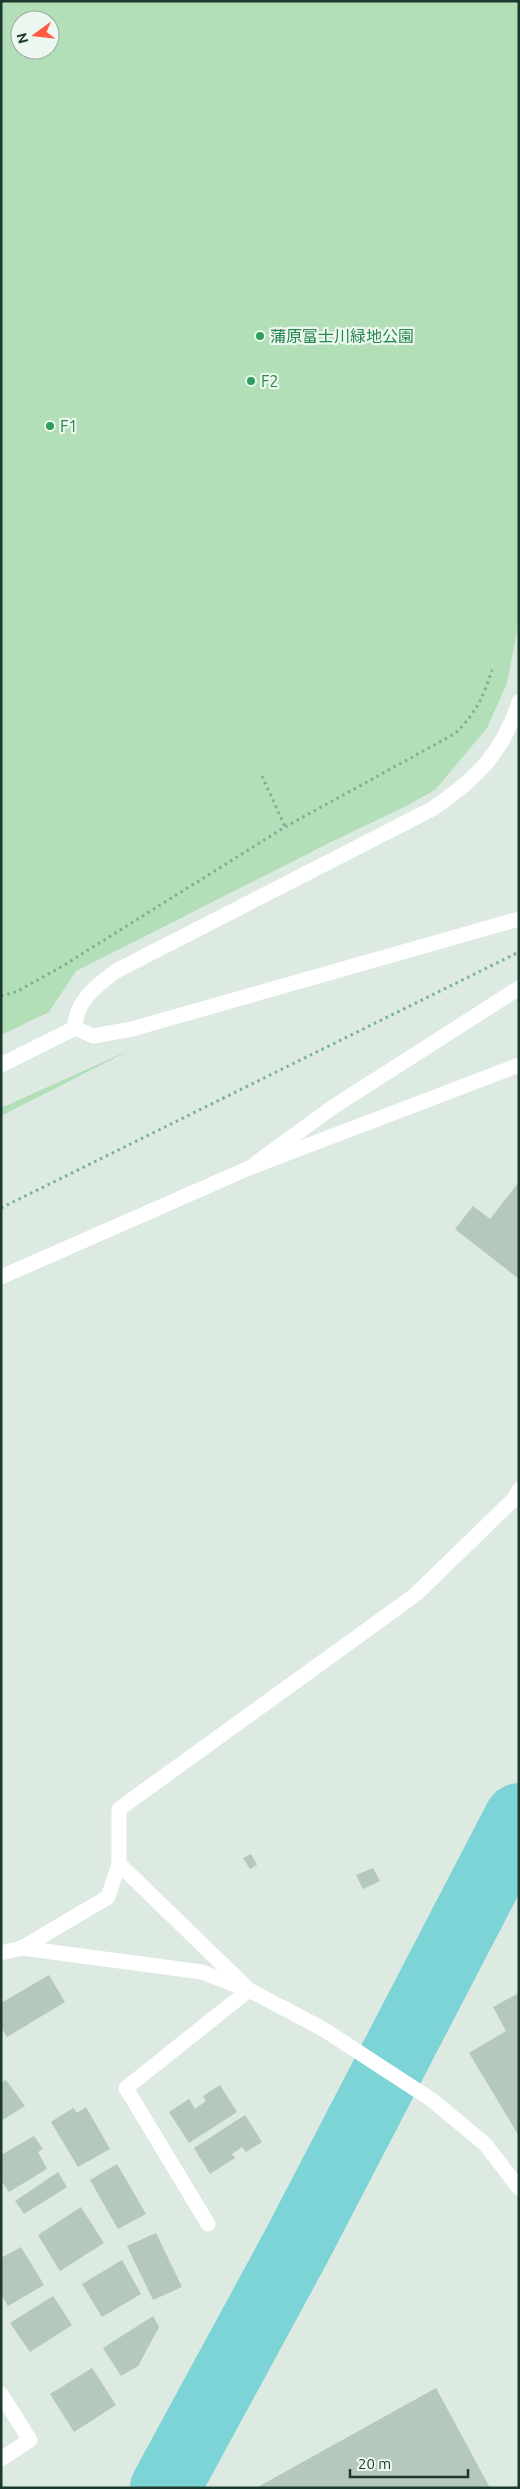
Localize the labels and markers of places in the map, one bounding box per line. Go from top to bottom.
place label: 蒲原富士川緑地公園 [270,327,414,345]
marker: 蒲原富士川緑地公園 [254,330,266,342]
place label: F2 [261,372,278,390]
marker: F2 [245,375,257,387]
place label: F1 [60,417,77,435]
marker: F1 [44,420,56,432]

